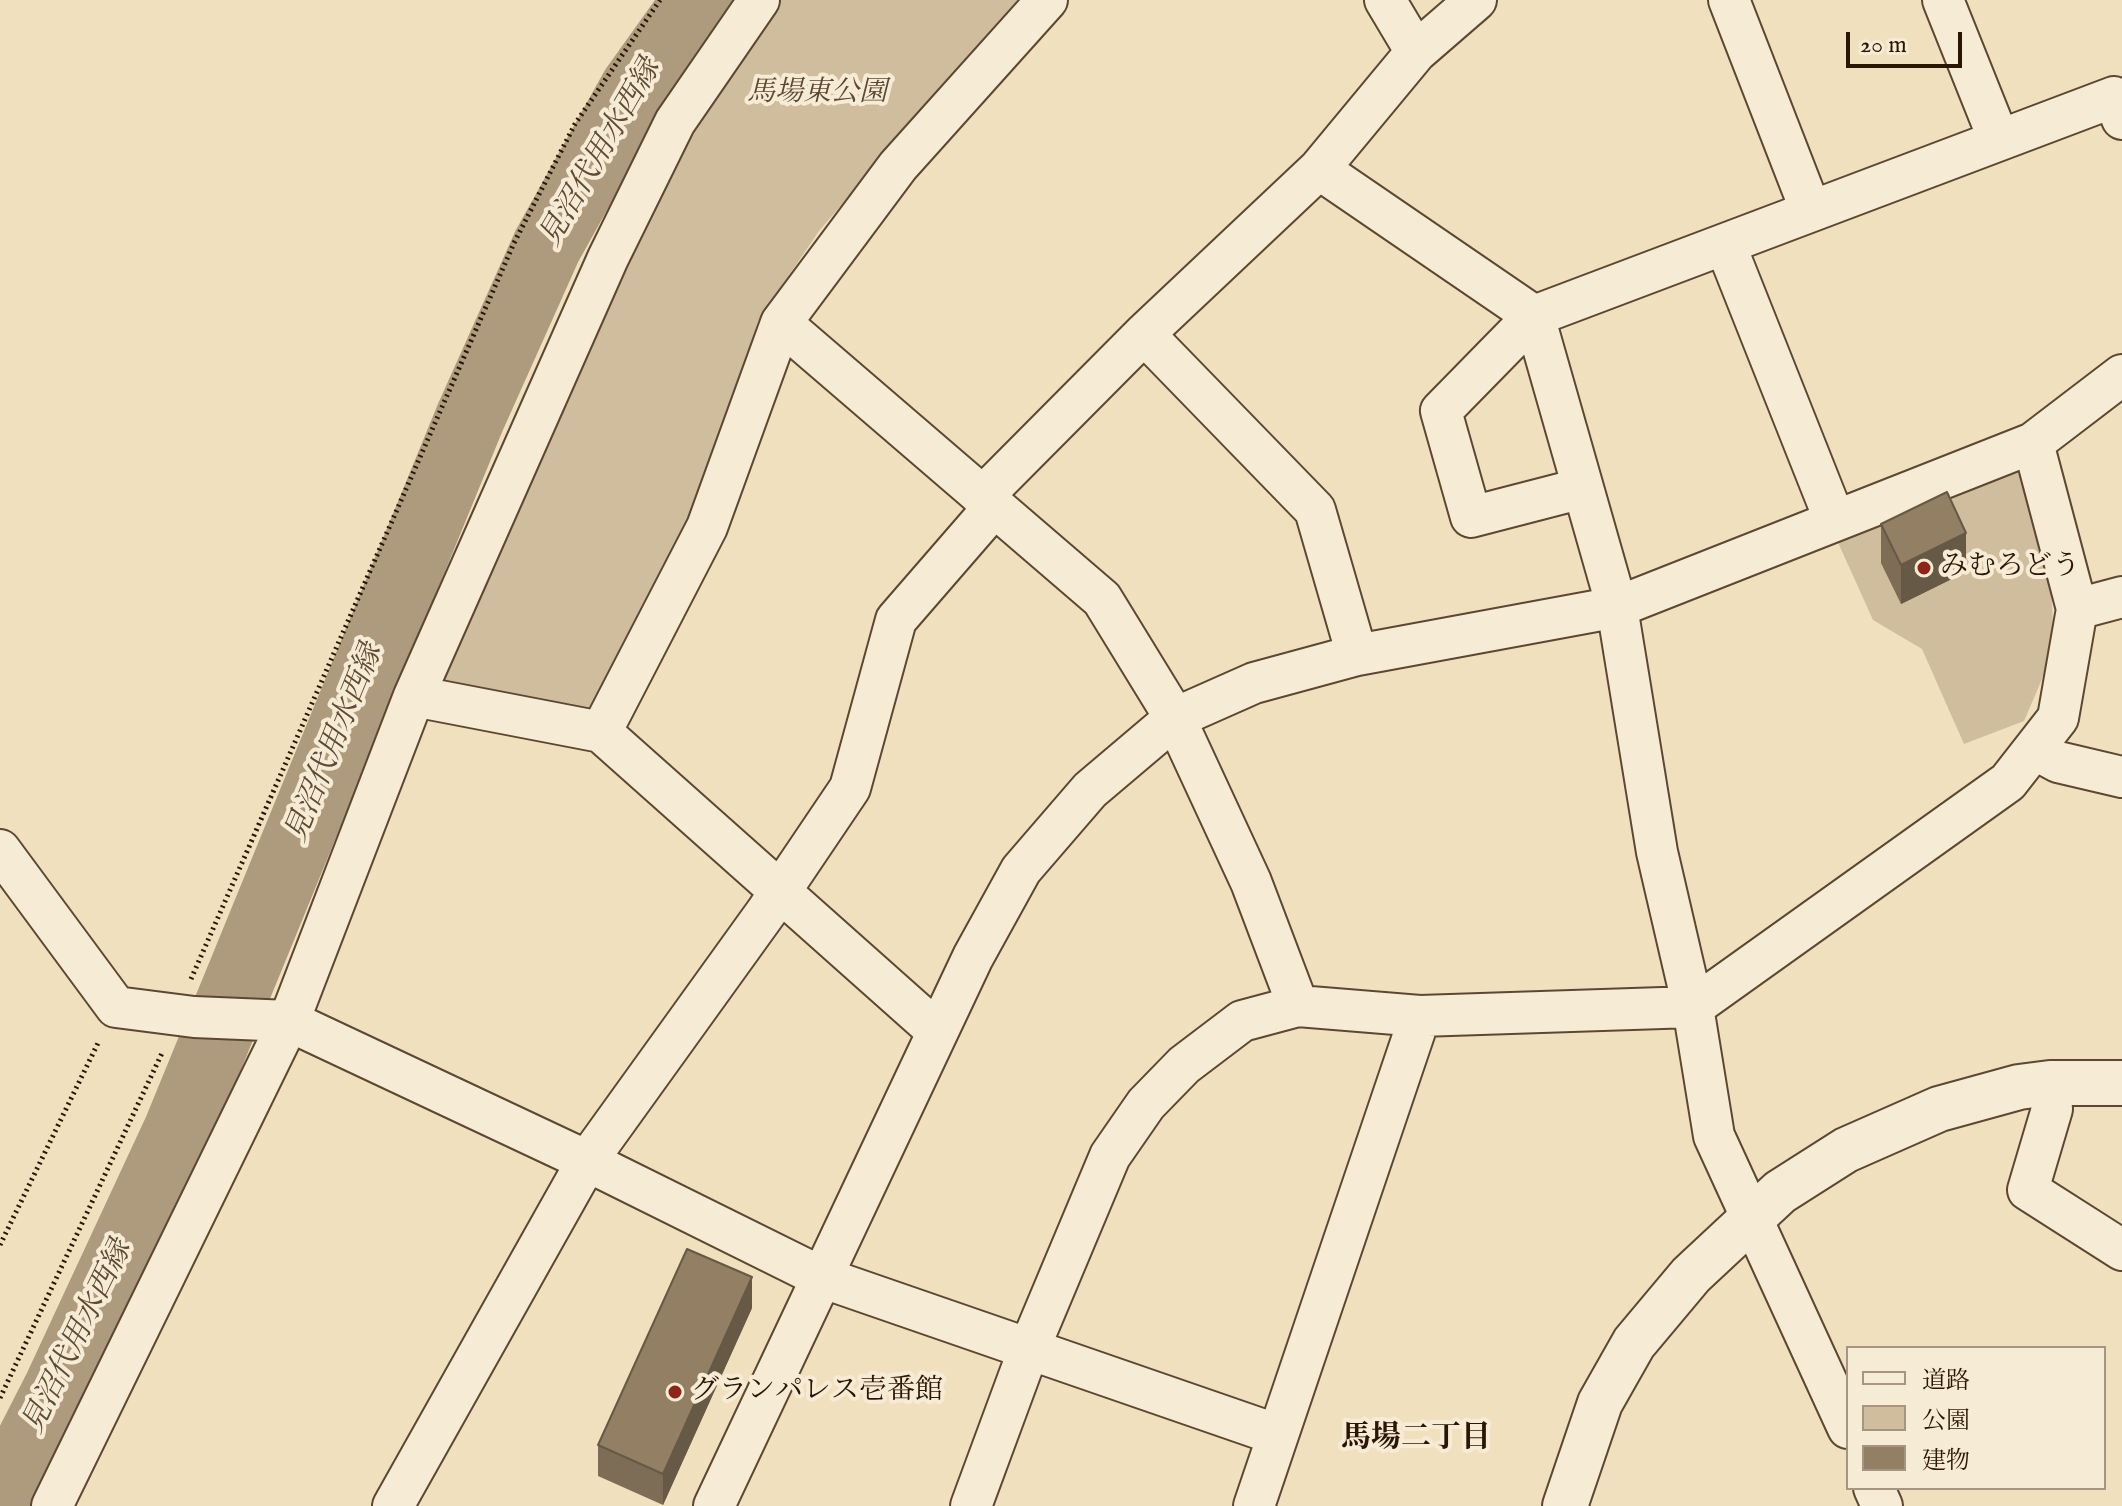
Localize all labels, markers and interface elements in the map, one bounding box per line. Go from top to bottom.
scale bar [1850,16,1966,66]
text: 20 m [1860,30,1907,61]
water label: 見沼代用水西縁 [534,54,670,254]
park label: 馬場東公園 [747,77,887,111]
place label: みむろどう [1940,551,2080,585]
marker: みむろどう [1915,559,1933,577]
water label: 見沼代用水西縁 [280,640,392,848]
water label: 見沼代用水西縁 [17,1236,141,1440]
legend [1846,1346,2106,1490]
text: 道路 [1922,1366,1970,1397]
place label: グランパレス壱番館 [691,1375,943,1409]
marker: グランパレス壱番館 [666,1383,684,1401]
text: 公園 [1922,1406,1970,1437]
district label: 馬場二丁目 [1341,1422,1491,1458]
text: 建物 [1922,1446,1970,1477]

